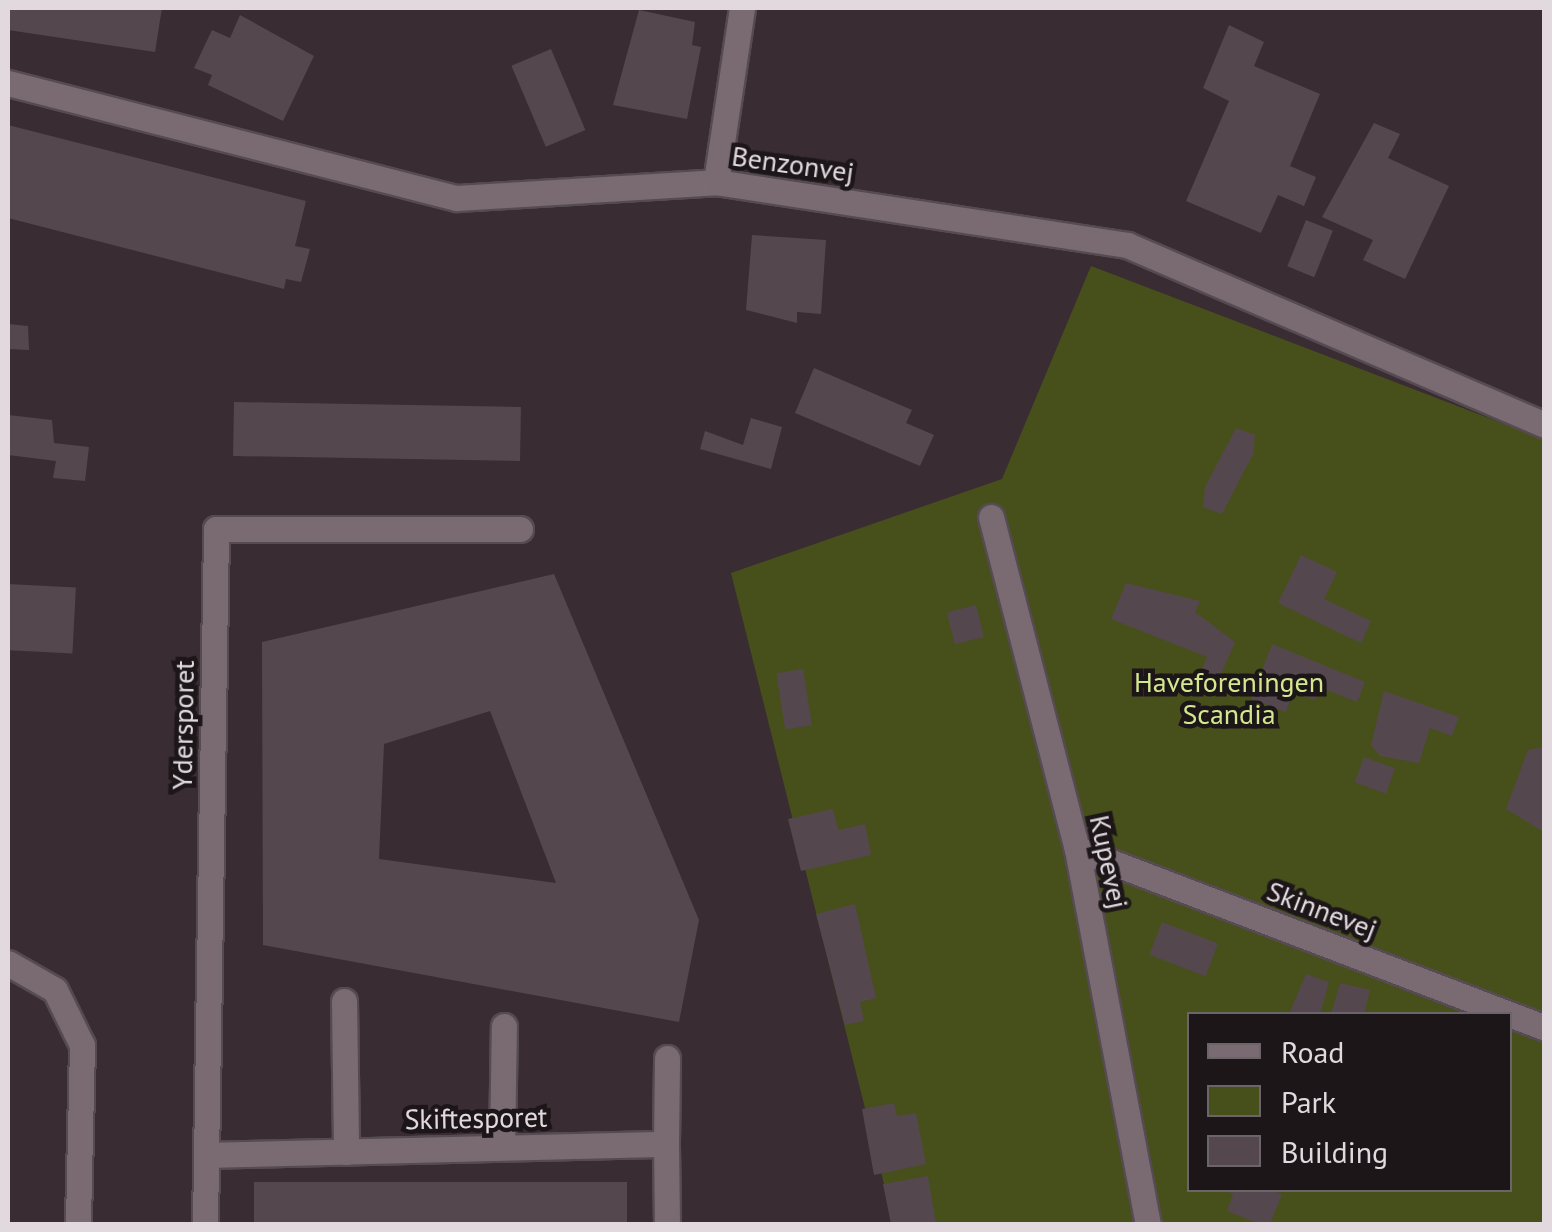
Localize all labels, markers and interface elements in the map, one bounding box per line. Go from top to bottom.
street label: Benzonvej [730,139,856,189]
street label: Ydersporet [165,660,201,790]
park label: Haveforeningen Scandia [1134,665,1324,731]
street label: Kupevej [1083,812,1135,912]
street label: Skinnevej [1262,874,1382,946]
legend [1187,1012,1512,1192]
text: Road [1281,1032,1345,1071]
text: Park [1281,1082,1336,1121]
street label: Skiftesporet [404,1100,548,1136]
text: Building [1281,1132,1388,1171]

